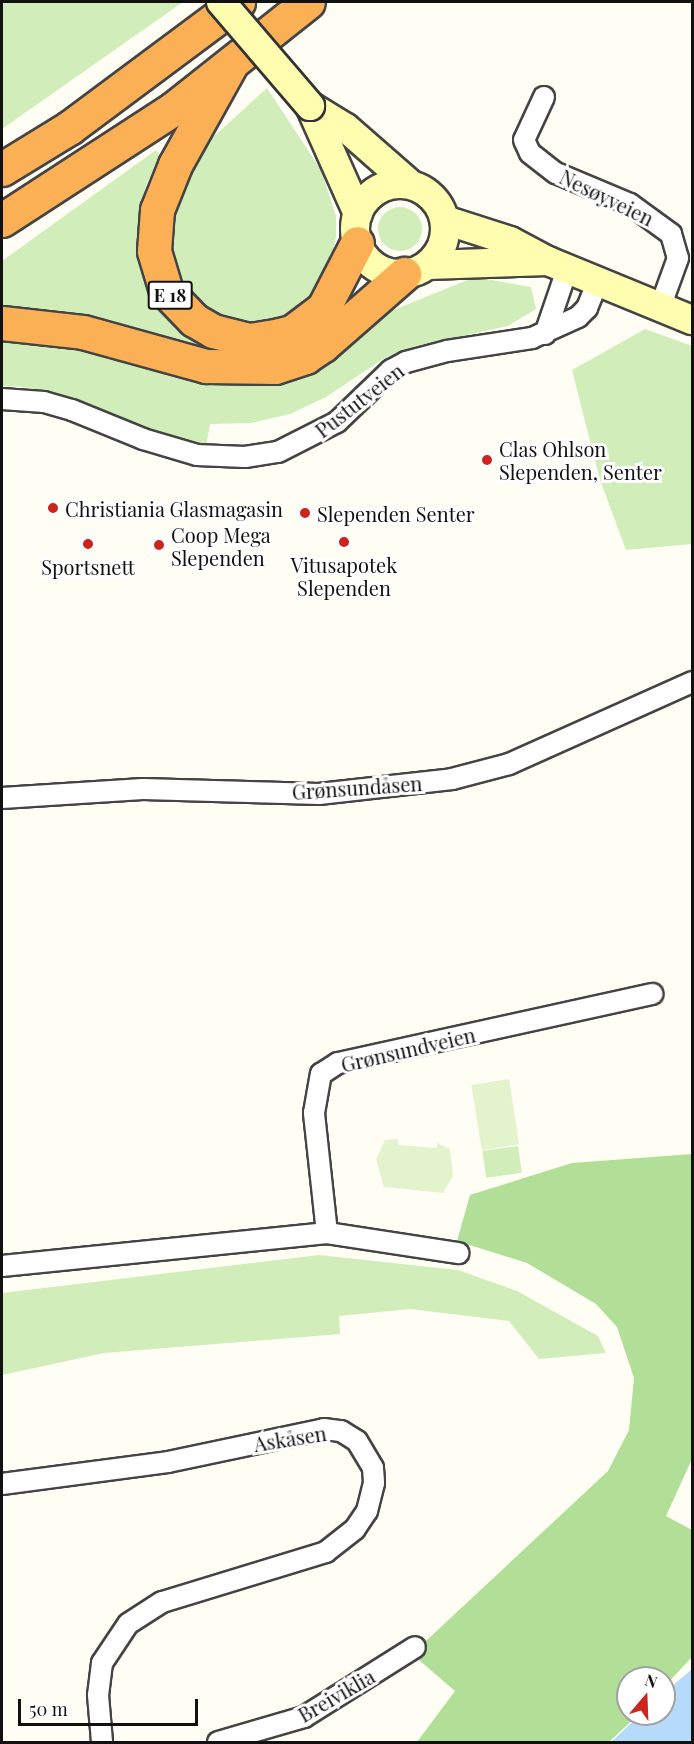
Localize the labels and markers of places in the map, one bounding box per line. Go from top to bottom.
place label: Clas Ohlson Slependen, Senter [499,436,662,483]
marker: Clas Ohlson Slependen, Senter [480,453,494,467]
place label: Christiania Glasmagasin [65,496,283,520]
marker: Christiania Glasmagasin [46,501,60,515]
place label: Slependen Senter [317,501,475,525]
marker: Slependen Senter [298,506,312,520]
place label: Coop Mega Slependen [171,522,271,569]
marker: Vitusapotek Slependen [337,535,351,549]
marker: Sportsnett [81,537,95,551]
marker: Coop Mega Slependen [152,538,166,552]
place label: Vitusapotek Slependen [291,552,397,599]
place label: Sportsnett [41,554,135,578]

